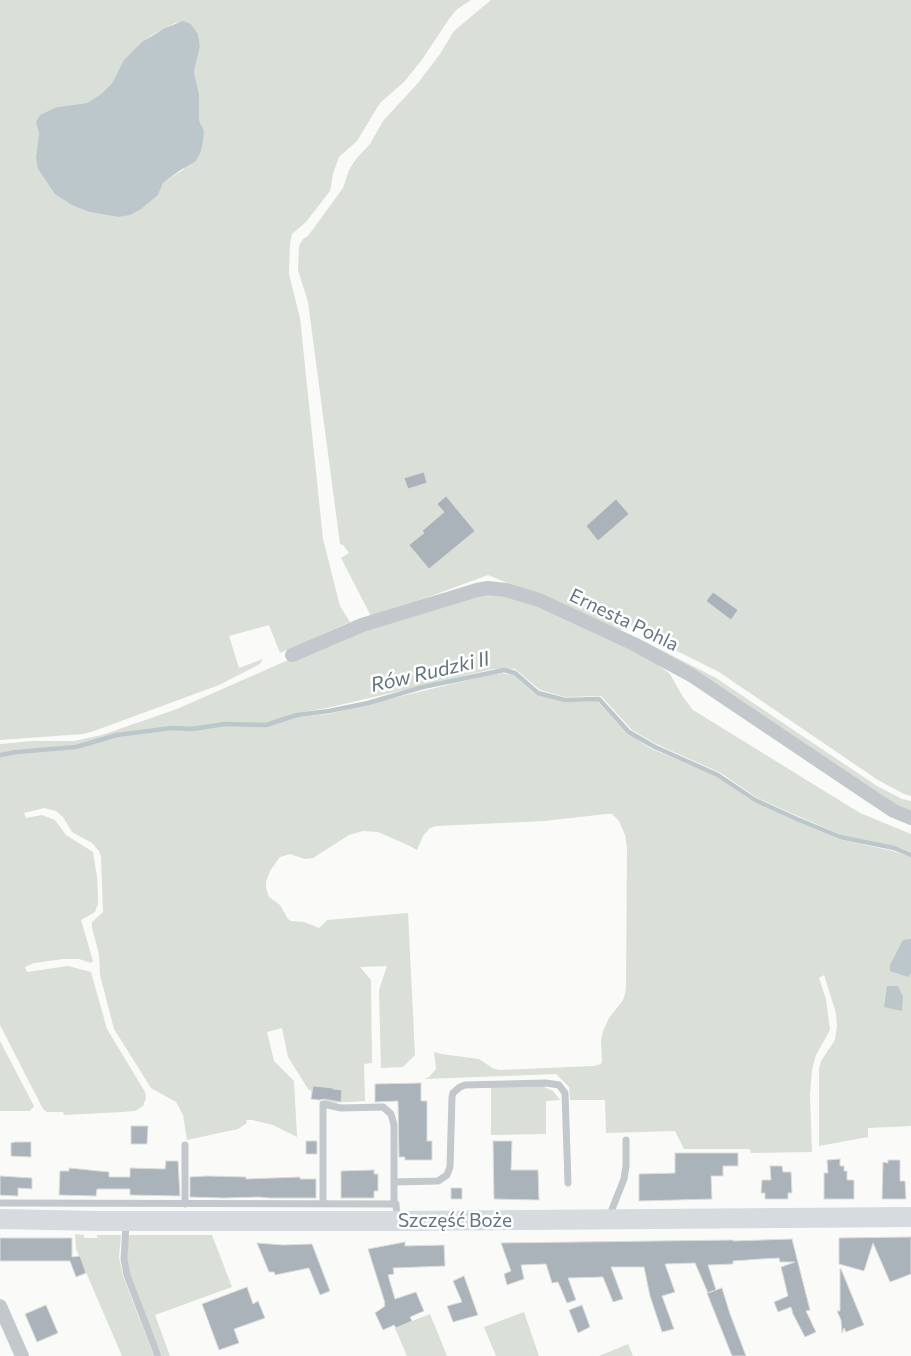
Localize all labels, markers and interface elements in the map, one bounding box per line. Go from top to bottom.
street label: Ernesta Pohla [566,584,682,656]
water label: Rów Rudzki II [368,647,492,697]
street label: Szczęść Boże [398,1210,512,1232]

